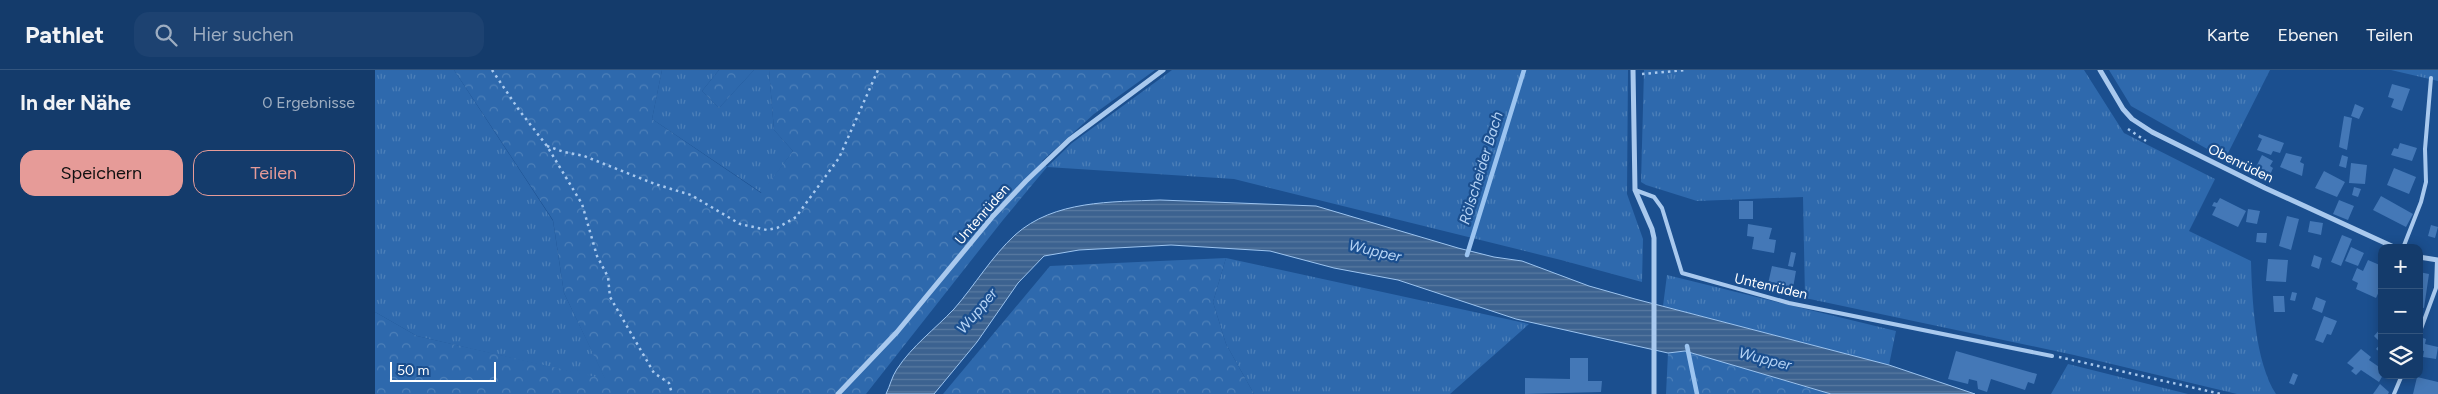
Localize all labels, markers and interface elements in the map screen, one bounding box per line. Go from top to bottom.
search box [134,12,484,57]
text: Pathlet [25,20,104,49]
icon: search [152,21,180,49]
text: Hier suchen [192,23,294,46]
text: Karte [2207,24,2249,46]
text: Ebenen [2277,24,2338,46]
text: Teilen [2366,24,2413,46]
text: In der Nähe [20,90,131,115]
text: 0 Ergebnisse [262,93,355,112]
water label: Rölscheider Bach [1455,109,1507,227]
street label: Obenrüden [2205,140,2276,187]
button: Speichern [20,150,183,196]
button: Teilen [193,150,355,196]
street label: Untenrüden [951,180,1013,248]
water label: Wupper [1347,236,1404,266]
map controls [2378,244,2423,379]
button: + [2378,244,2423,289]
street label: Untenrüden [1733,270,1809,303]
water label: Wupper [953,284,1002,337]
button: − [2378,289,2423,334]
button: layers [2378,334,2423,379]
water label: Wupper [1737,344,1794,374]
scale bar [390,359,496,382]
text: 50 m [397,362,429,379]

